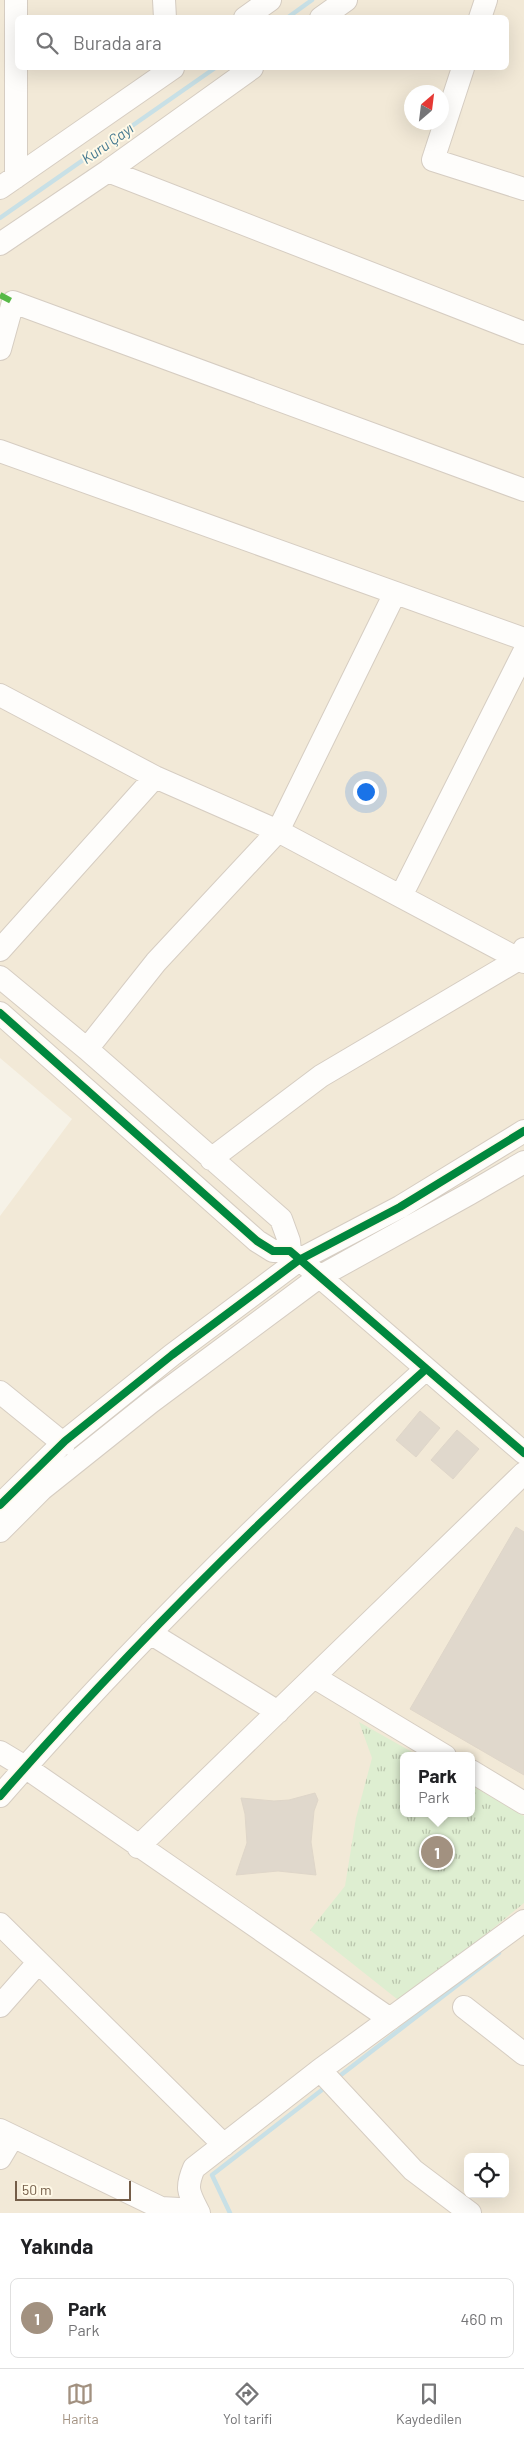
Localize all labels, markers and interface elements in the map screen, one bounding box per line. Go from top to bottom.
search box [15,15,509,70]
icon: search [33,29,61,57]
text: Burada ara [73,31,162,54]
north arrow [404,85,449,130]
water label: Kuru Çayı [78,119,136,167]
your location [353,779,379,805]
popup [400,1752,475,1817]
text: Park [418,1764,457,1787]
text: Park [418,1787,450,1806]
pin: 1 [421,1833,453,1871]
map controls [464,2153,509,2198]
button: locate [464,2153,509,2198]
scale bar [15,2178,131,2201]
text: 50 m [22,2181,51,2198]
text: Yakında [20,2233,93,2258]
text: Park [68,2297,107,2320]
text: 1 [34,2309,40,2328]
text: 460 m [460,2309,503,2328]
text: Park [68,2320,99,2339]
tab: Harita [62,2380,99,2427]
tab: Yol tarifi [223,2380,272,2427]
tab: Kaydedilen [396,2380,462,2427]

